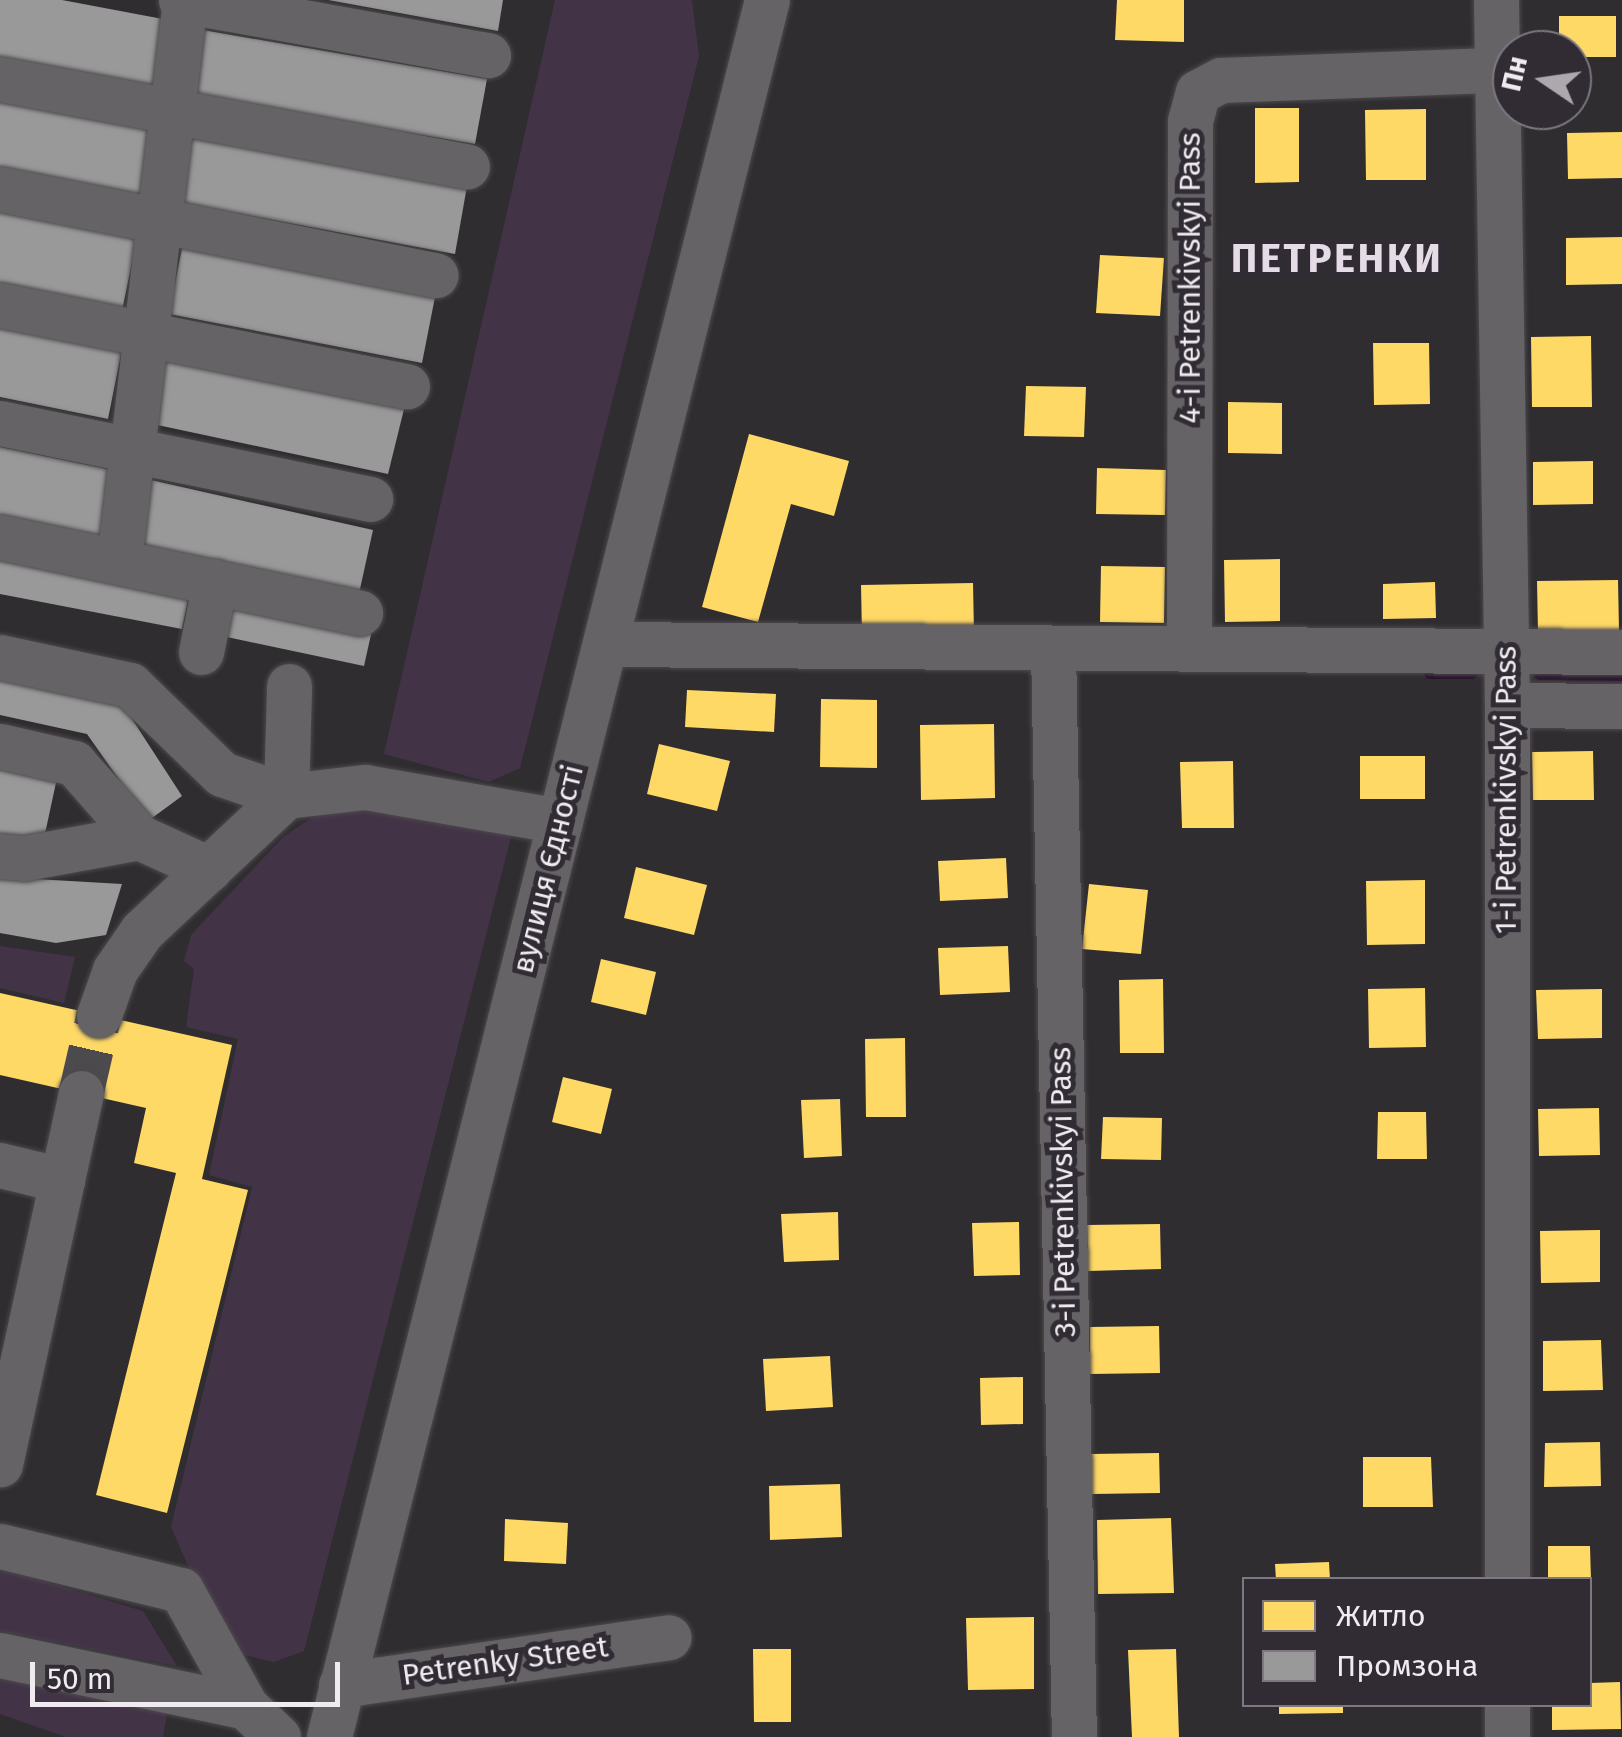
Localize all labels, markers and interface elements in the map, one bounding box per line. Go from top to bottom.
north arrow [1492,30,1592,130]
text: Пн [1494,53,1534,94]
street label: 4-i Petrenkivskyi Pass [1172,132,1208,424]
district label: ПЕТРЕНКИ [1231,235,1443,283]
street label: 1-i Petrenkivskyi Pass [1488,646,1524,934]
street label: вулиця Єдності [505,761,591,977]
street label: 3-i Petrenkivskyi Pass [1042,1047,1084,1337]
legend [1242,1577,1592,1707]
text: Житло [1336,1598,1425,1634]
street label: Petrenky Street [400,1629,610,1693]
scale bar [35,1642,345,1704]
text: Промзона [1336,1648,1478,1684]
text: 50 m [47,1661,112,1697]

